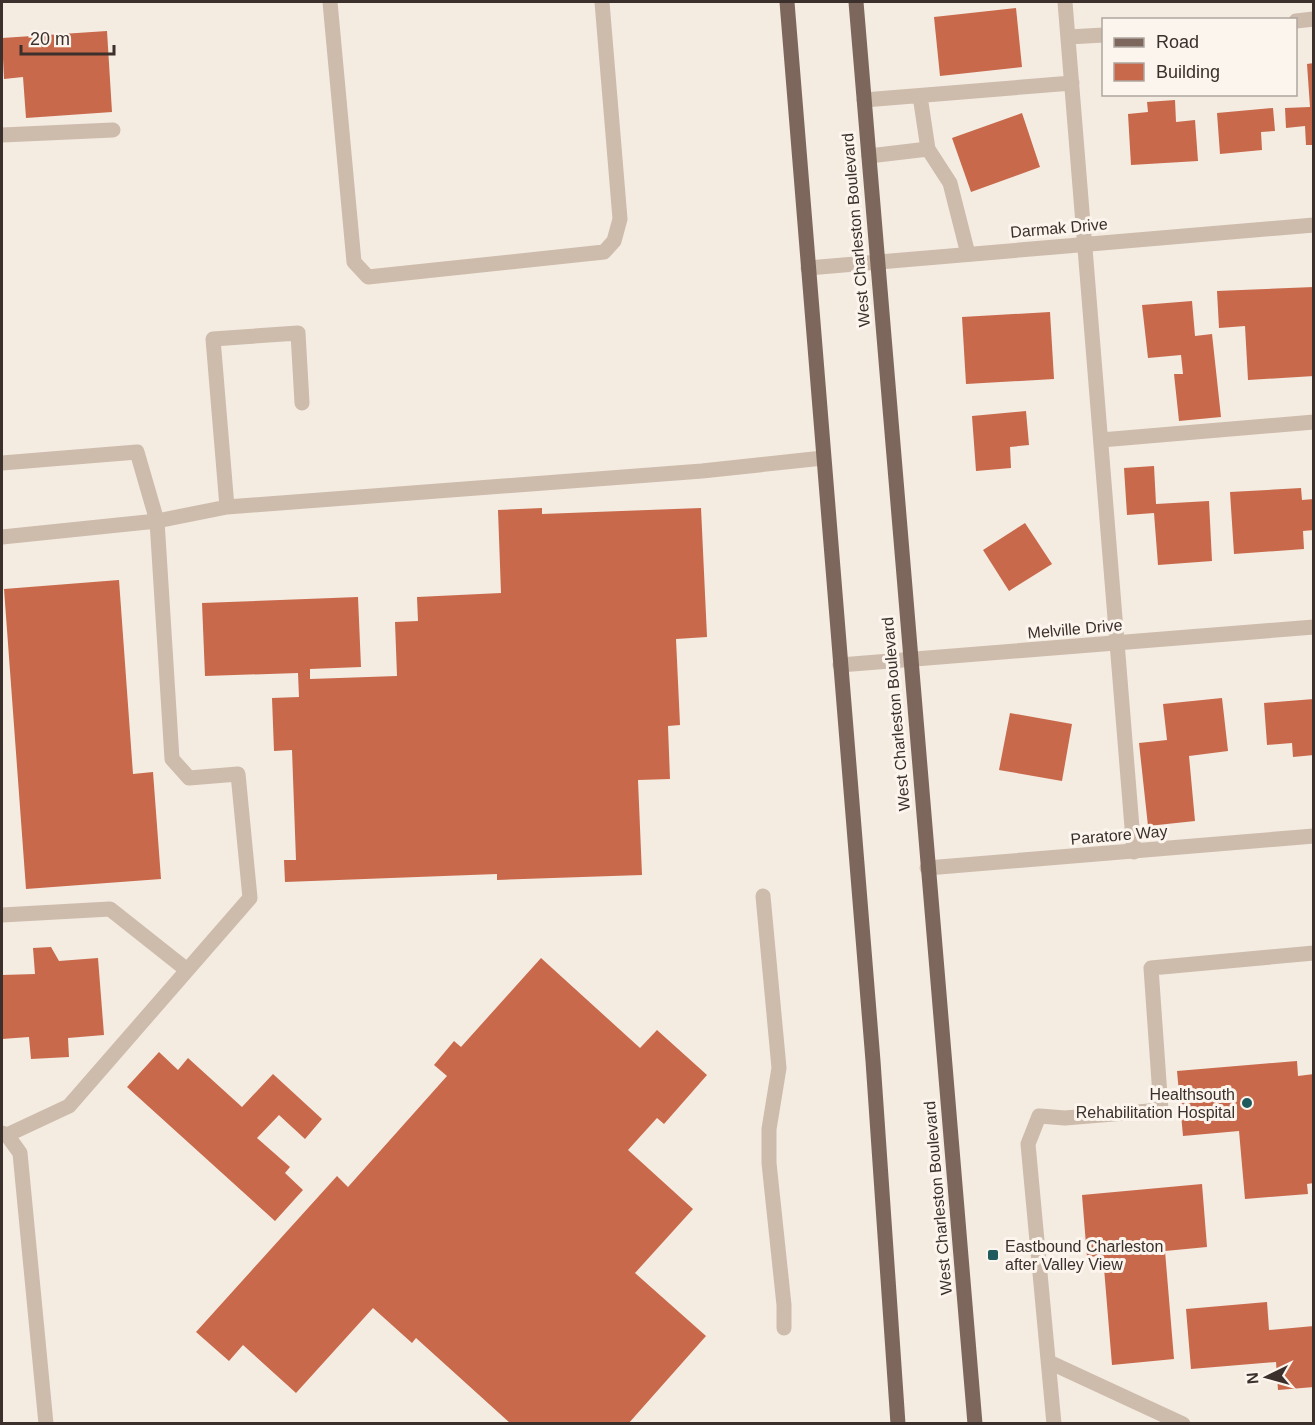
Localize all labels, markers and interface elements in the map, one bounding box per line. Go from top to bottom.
scale bar [21,18,114,56]
legend [1102,18,1297,96]
text: 20 m [30,29,70,49]
text: Road [1156,32,1199,52]
text: Building [1156,62,1220,82]
street label: West Charleston Boulevard [839,132,873,328]
street label: Darmak Drive [1010,215,1109,241]
street label: West Charleston Boulevard [879,616,913,812]
street label: Melville Drive [1027,616,1123,642]
street label: Paratore Way [1070,822,1168,848]
place label: Healthsouth Rehabilitation Hospital [1076,1086,1235,1121]
marker: Healthsouth Rehabilitation Hospital [1240,1096,1254,1110]
street label: West Charleston Boulevard [921,1100,955,1296]
place label: Eastbound Charleston after Valley View [1005,1238,1163,1273]
marker: Eastbound Charleston after Valley View [986,1248,1000,1262]
north arrow [1237,1347,1297,1407]
text: N [1244,1372,1262,1385]

